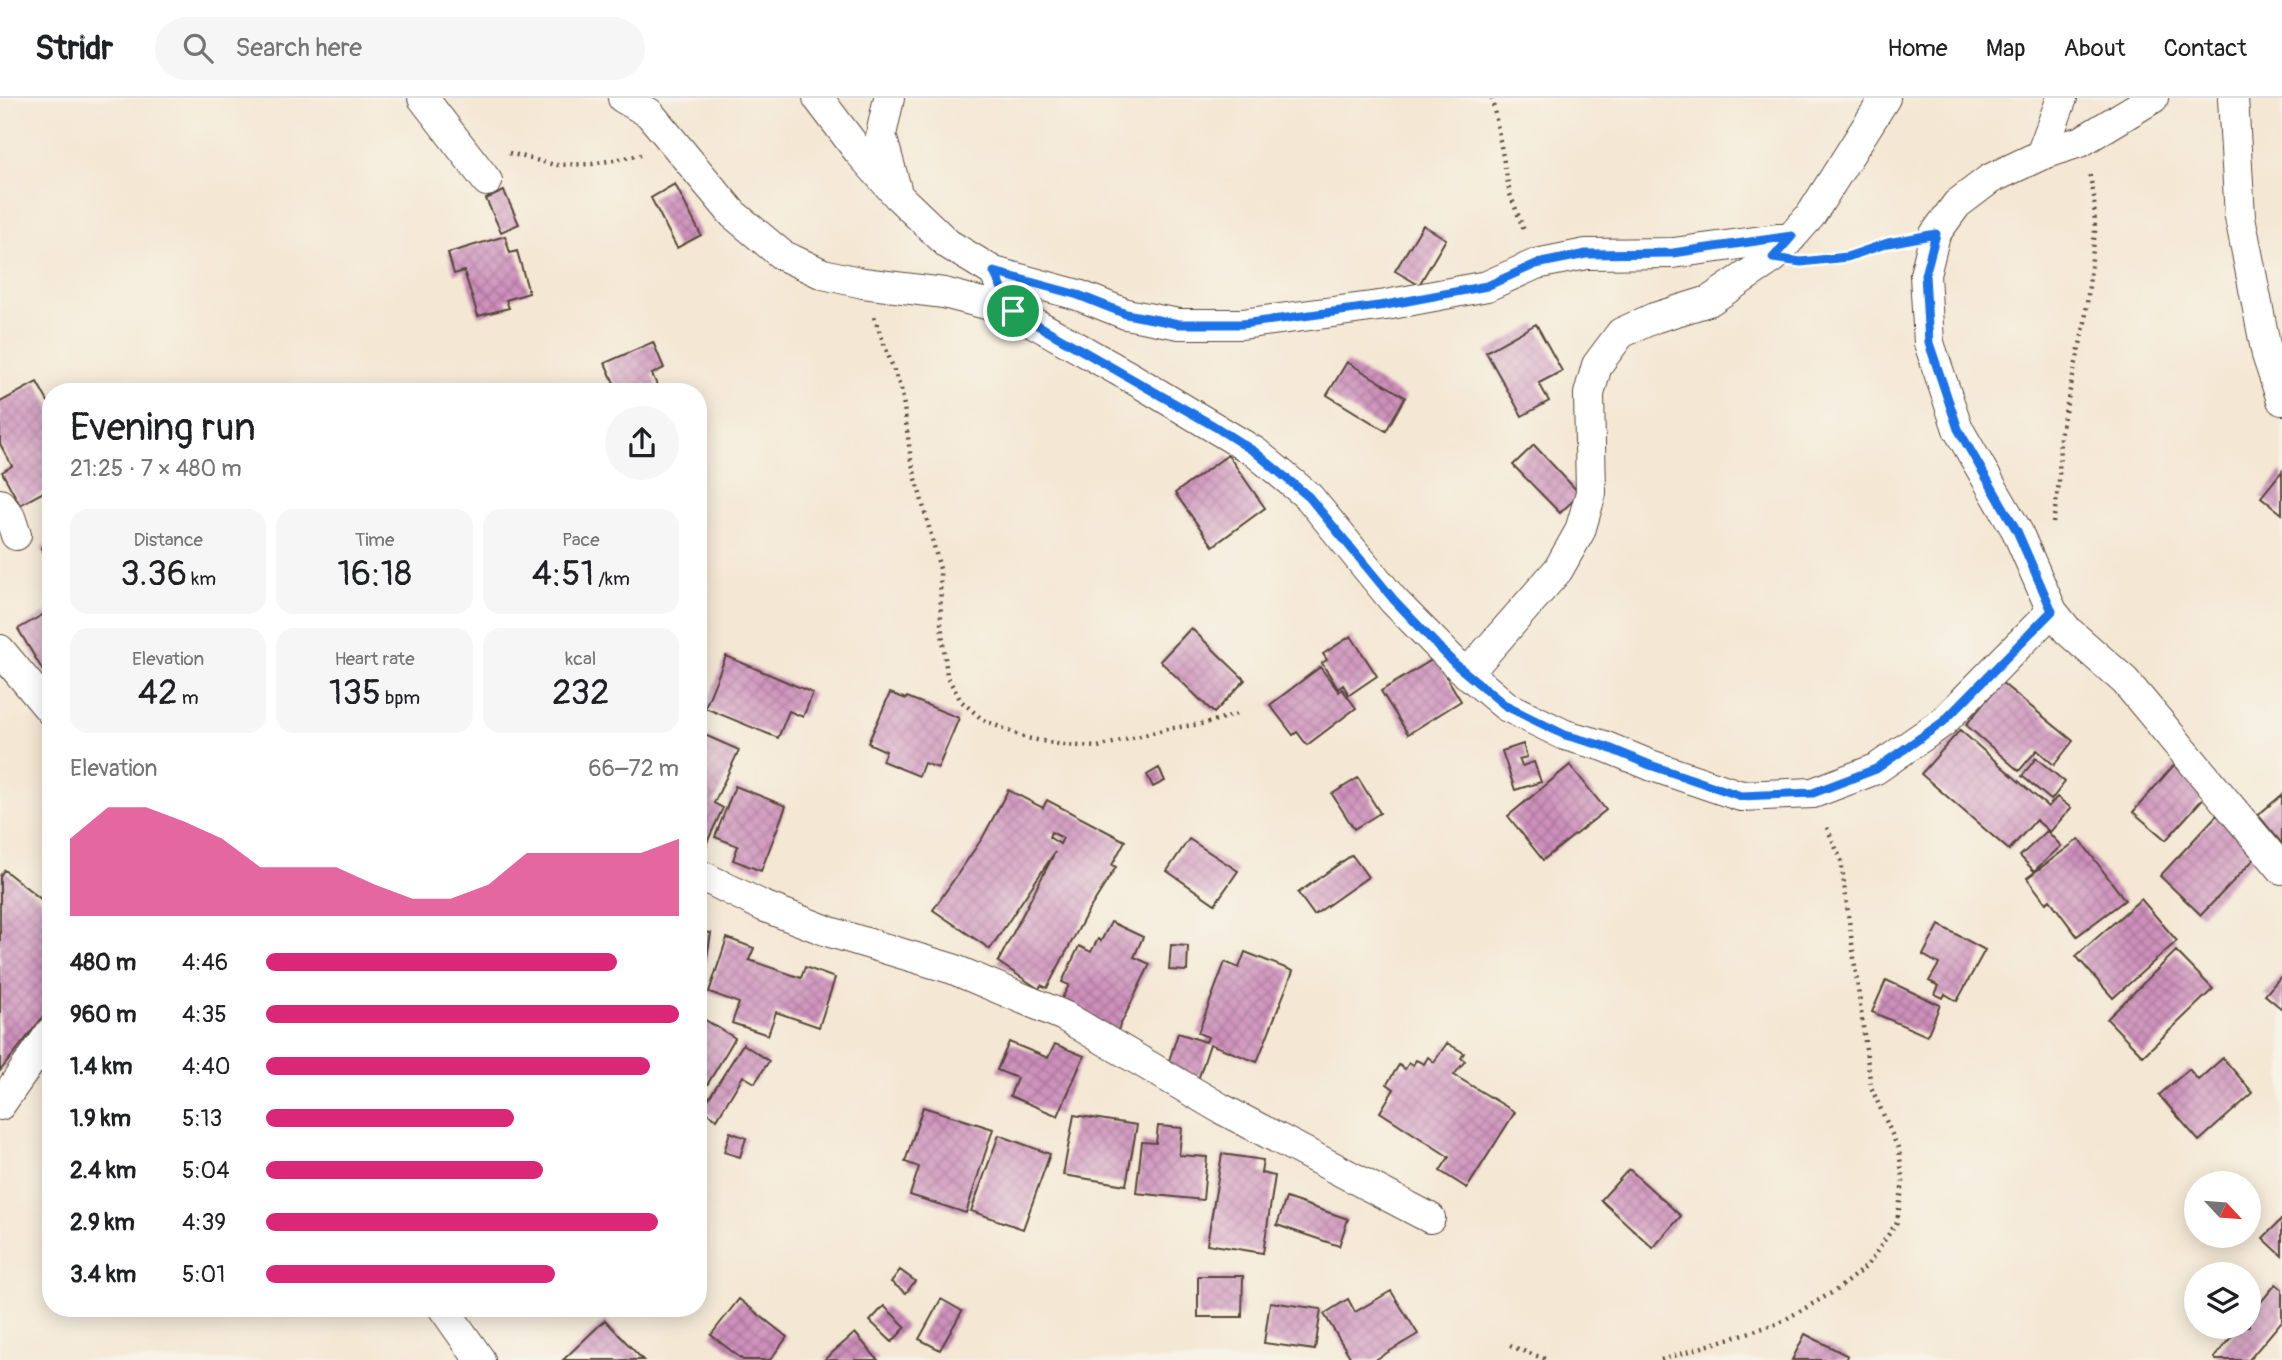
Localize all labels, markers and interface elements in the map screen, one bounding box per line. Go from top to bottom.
search box [155,17,645,80]
text: Stridr [35,28,113,69]
icon: search [179,29,217,67]
text: Search here [235,32,362,64]
text: Home [1887,34,1948,63]
text: Map [1986,34,2026,63]
text: About [2064,34,2126,63]
text: Contact [2164,34,2247,63]
pin [983,281,1043,341]
icon: arrive [994,292,1032,330]
text: Evening run [70,404,256,452]
button: share [605,406,679,480]
text: 21:25 · 7 × 480 m [70,454,242,483]
text: Distance [133,528,203,552]
text: Time [355,528,394,552]
text: Pace [562,528,600,552]
text: 3.36 [120,552,187,596]
text: 16:18 [337,552,412,596]
text: 4:51 [532,552,594,596]
text: km [187,567,216,591]
text: /km [594,567,630,591]
text: Elevation [132,647,204,671]
text: Heart rate [334,647,415,671]
text: kcal [565,647,596,671]
text: 42 [138,671,178,715]
text: 135 [329,671,381,715]
text: 232 [552,671,610,715]
text: m [178,686,199,710]
text: bpm [381,686,420,710]
text: Elevation [70,754,158,783]
text: 66–72 m [588,754,679,783]
text: 480 m [70,948,136,977]
text: 4:46 [182,948,228,977]
text: 960 m [70,1000,136,1029]
text: 4:35 [182,1000,227,1029]
text: 1.4 km [70,1052,132,1081]
text: 4:40 [182,1052,231,1081]
text: 1.9 km [70,1104,131,1133]
text: 5:13 [182,1104,222,1133]
text: 2.4 km [70,1156,136,1185]
text: 5:04 [182,1156,230,1185]
north arrow [2184,1171,2261,1248]
map controls [2184,1171,2261,1339]
text: 2.9 km [70,1208,135,1237]
text: 4:39 [182,1208,226,1237]
text: 3.4 km [70,1260,136,1289]
text: 5:01 [182,1260,225,1289]
button: layers [2184,1262,2261,1339]

